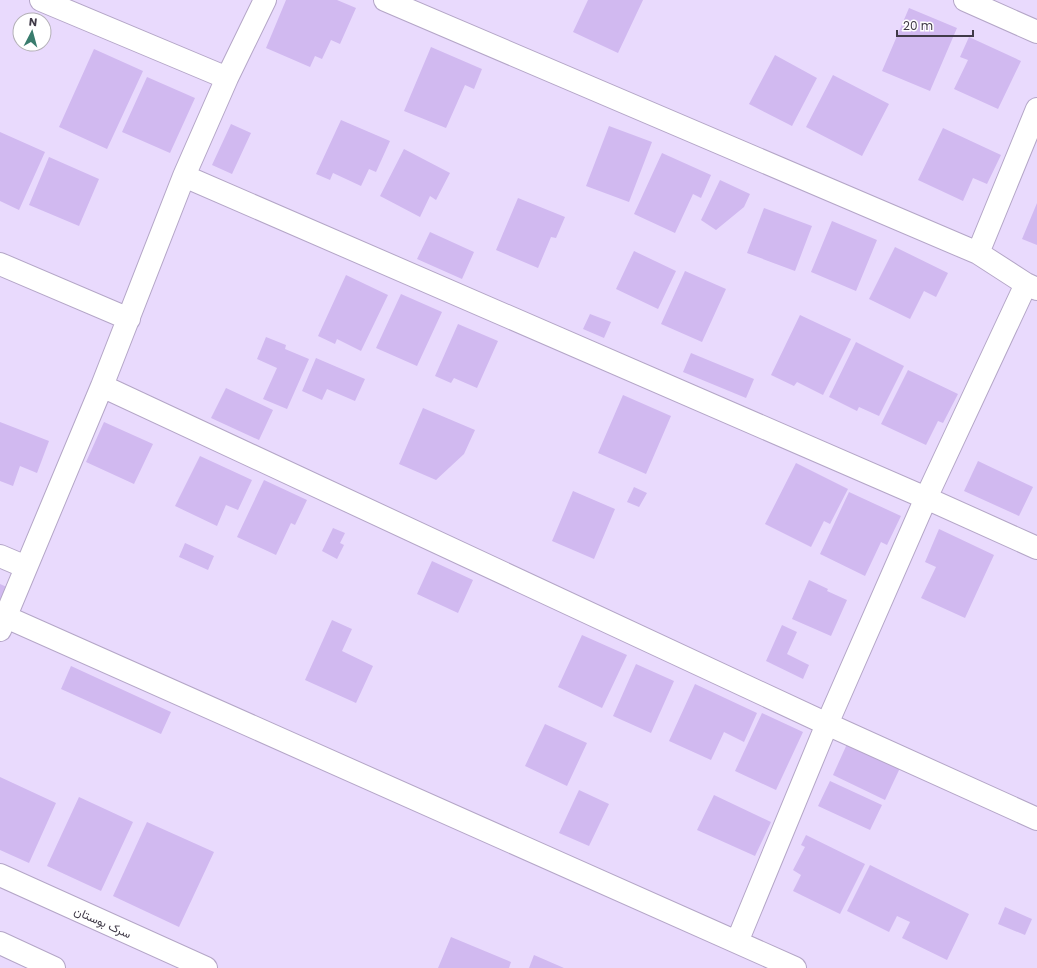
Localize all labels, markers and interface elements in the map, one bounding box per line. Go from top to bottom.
north arrow [12,12,52,52]
scale bar [897,12,973,38]
text: N [28,14,38,30]
text: 20 m [903,17,933,34]
street label: سرک بوستان [72,902,134,942]

